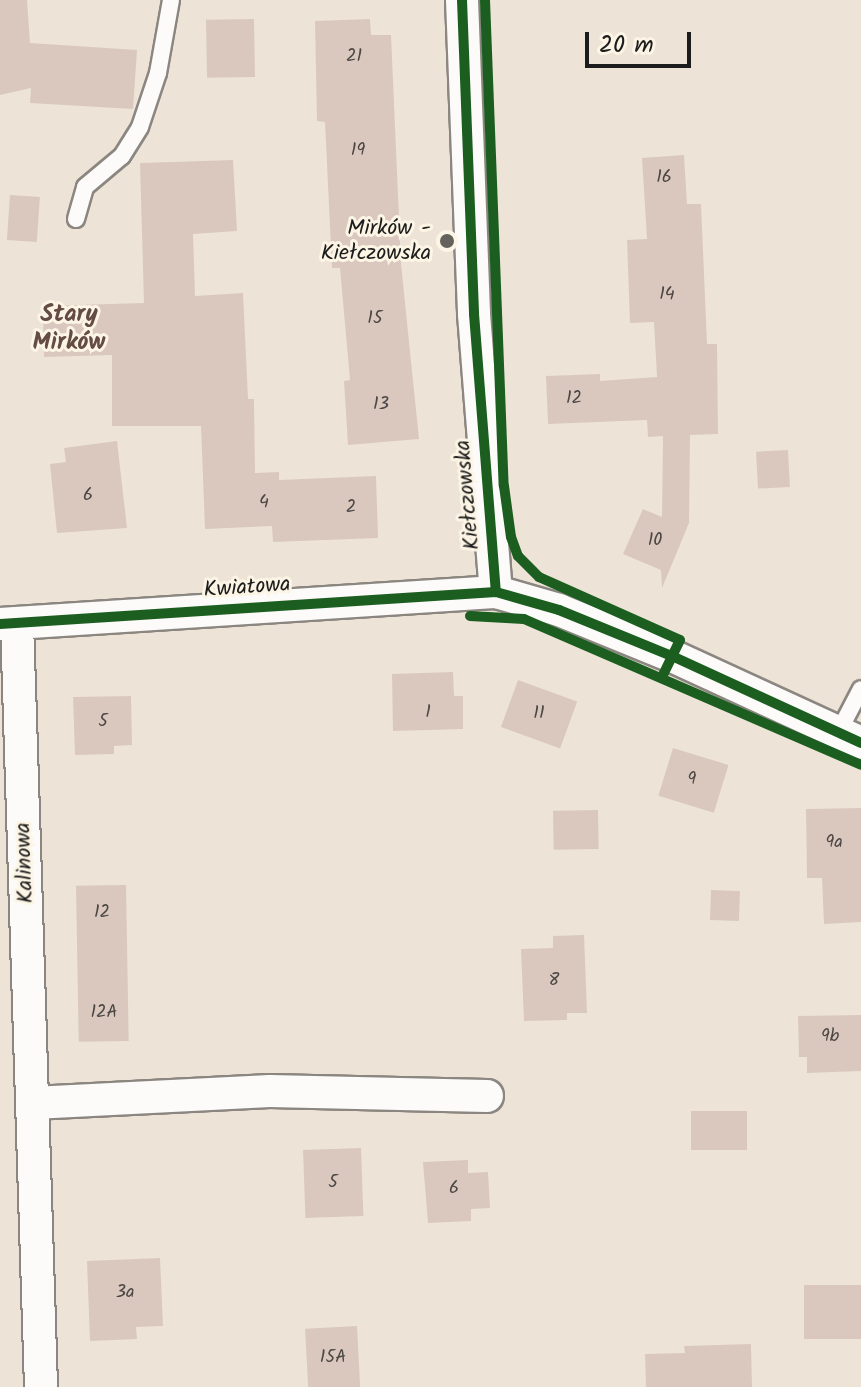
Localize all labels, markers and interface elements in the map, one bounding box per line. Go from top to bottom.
scale bar [589,16,695,66]
text: 20 m [599,26,654,65]
house number: 21 [346,46,362,68]
house number: 19 [351,140,365,162]
house number: 16 [656,167,672,189]
place label: Mirków - Kiełczowska [321,215,431,266]
marker: Mirków - Kiełczowska [438,232,456,250]
house number: 14 [659,284,675,306]
district label: Stary Mirków [33,301,105,357]
house number: 15 [367,308,383,330]
house number: 12 [566,388,582,410]
house number: 13 [373,394,389,416]
street label: Kiełczowska [450,439,486,551]
house number: 6 [83,485,93,507]
house number: 4 [259,492,269,514]
house number: 2 [346,497,356,519]
house number: 10 [648,530,662,552]
street label: Kwiatowa [203,572,291,604]
house number: 1 [425,702,431,724]
house number: 11 [533,703,545,725]
house number: 5 [98,711,108,733]
house number: 9 [688,769,696,791]
street label: Kalinowa [10,822,40,904]
house number: 9a [825,832,843,854]
house number: 12 [94,902,110,924]
house number: 8 [549,970,559,992]
house number: 12A [90,1002,118,1024]
house number: 9b [821,1026,839,1048]
house number: 5 [328,1172,338,1194]
house number: 6 [449,1178,459,1200]
house number: 3a [116,1282,134,1304]
house number: 15A [320,1347,346,1369]

